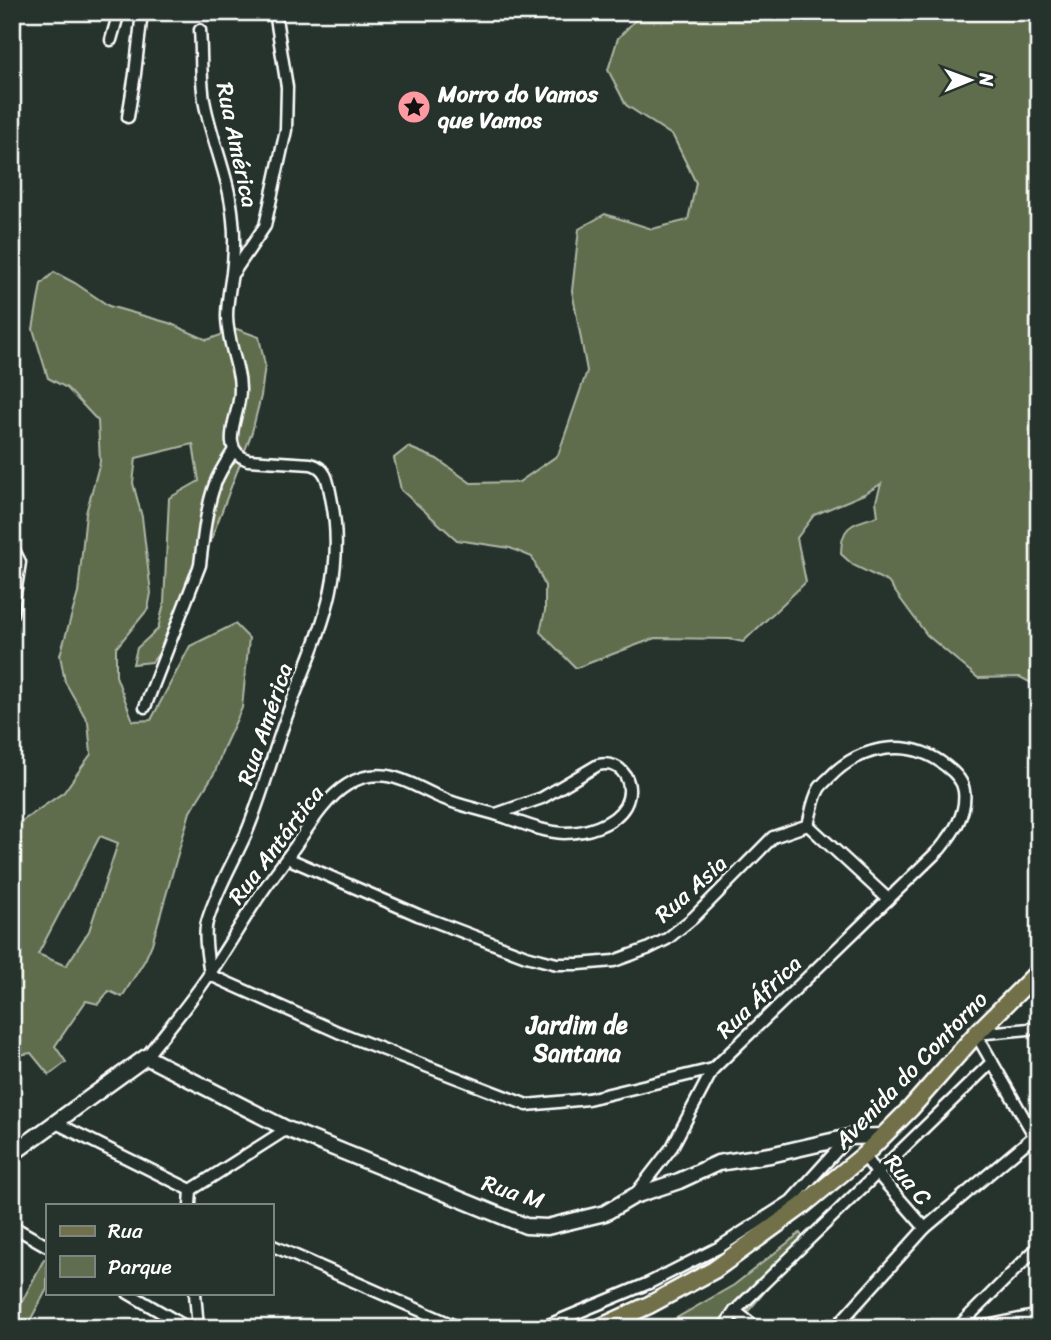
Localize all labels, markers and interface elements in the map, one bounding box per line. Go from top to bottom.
north arrow [936,46,1006,116]
text: N [970,72,1003,87]
place label: Morro do Vamos que Vamos [437,74,598,141]
street label: Rua América [204,79,270,211]
place icon: Morro do Vamos que Vamos [395,88,433,126]
street label: Rua América [225,657,305,791]
street label: Rua Antártica [217,776,335,914]
street label: Rua Asia [645,845,737,933]
street label: Rua África [706,945,812,1049]
street label: Avenida do Contorno [823,981,998,1160]
district label: Jardim de Santana [524,1004,628,1074]
street label: Rua C [874,1145,942,1215]
street label: Rua M [476,1163,550,1221]
legend [46,1204,273,1294]
text: Rua [108,1212,143,1250]
text: Parque [108,1248,172,1286]

